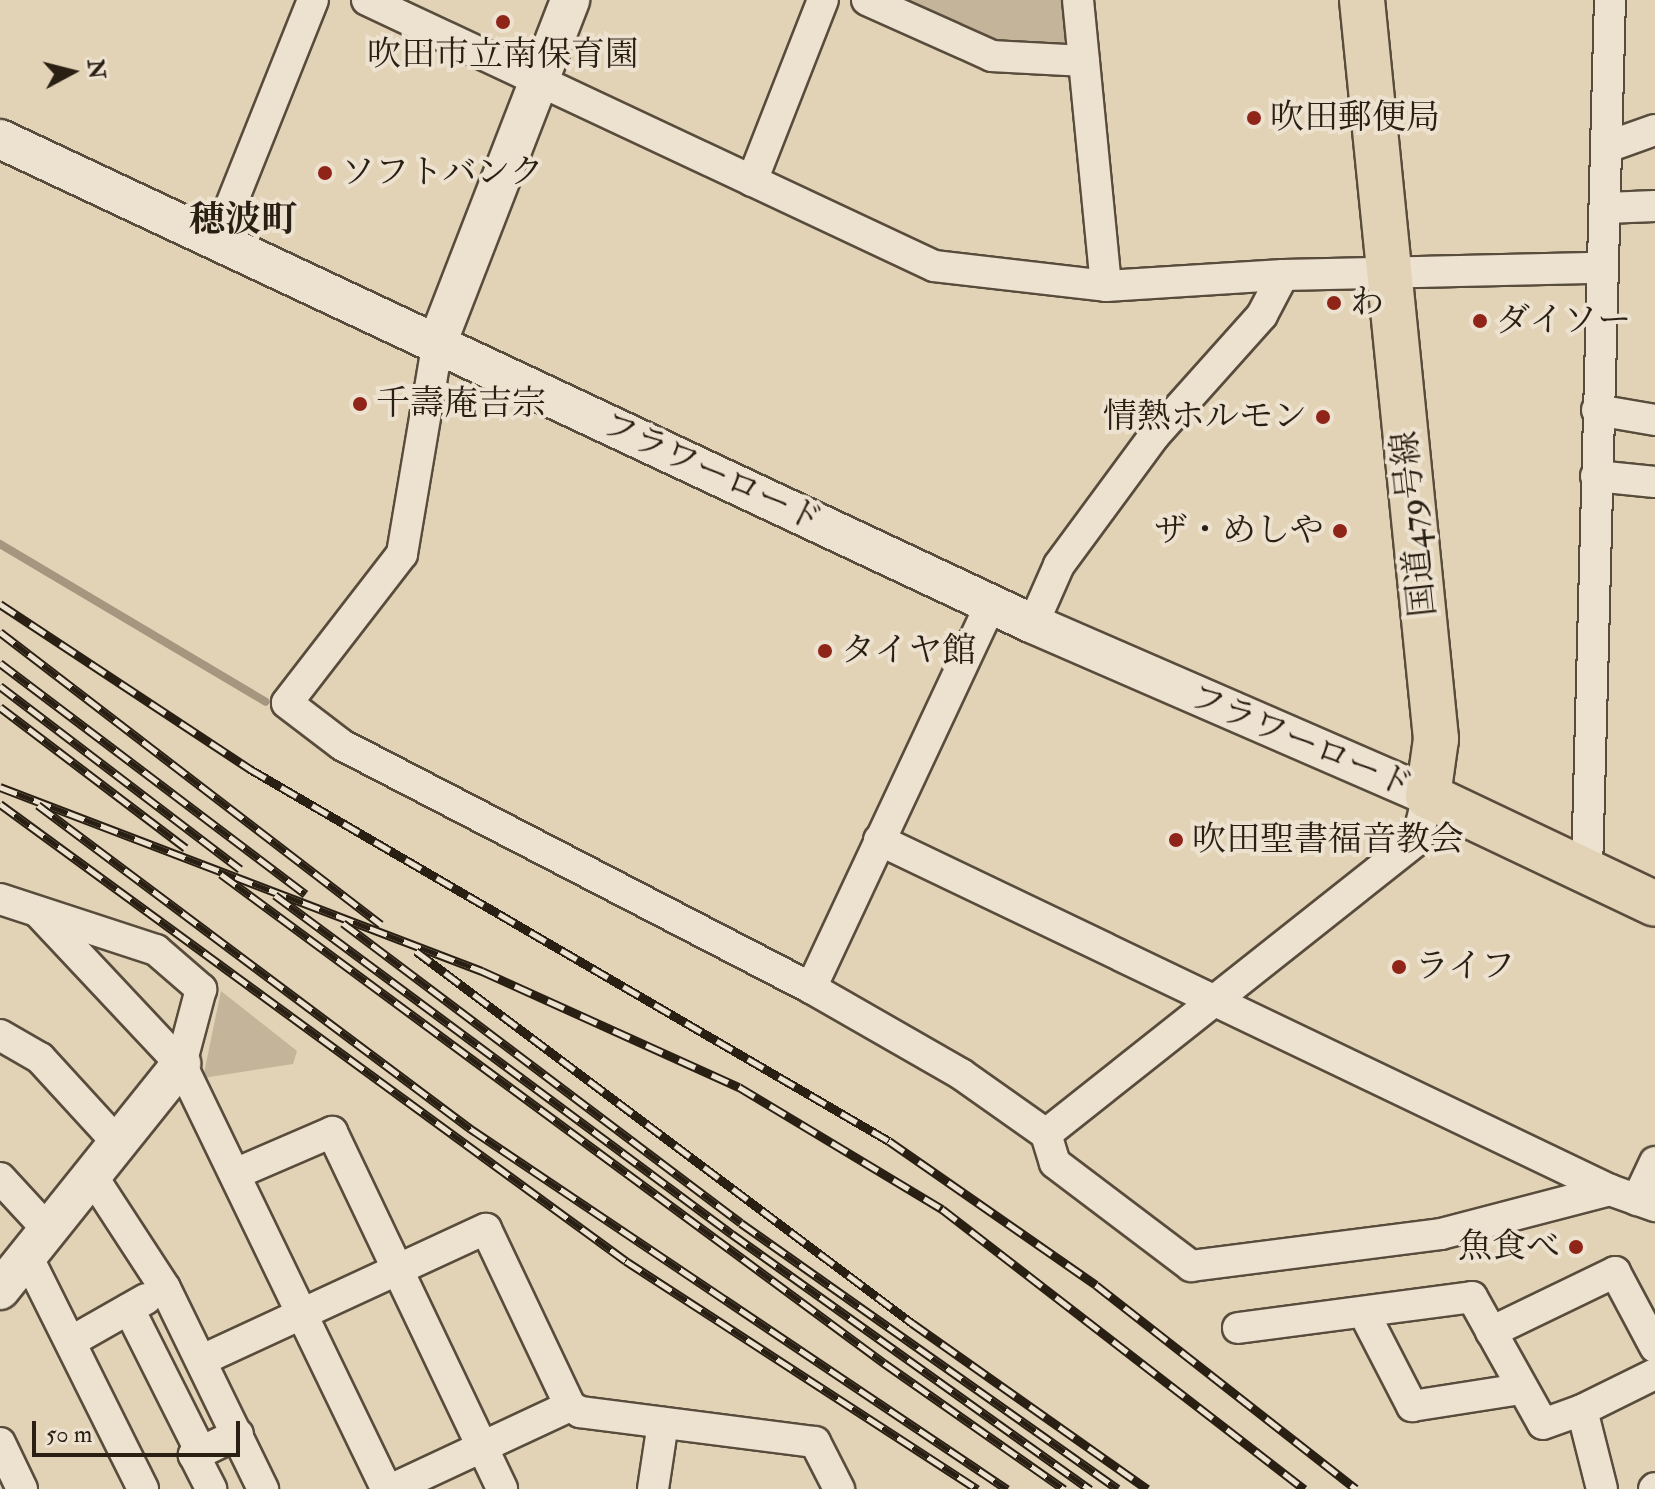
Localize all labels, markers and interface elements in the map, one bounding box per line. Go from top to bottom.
marker: 吹田市立南保育園 [494,13,512,31]
north arrow [32,32,112,112]
place label: 吹田市立南保育園 [367,35,639,75]
text: N [81,58,111,81]
place label: 吹田郵便局 [1270,98,1440,138]
marker: 吹田郵便局 [1245,109,1263,127]
place label: ソフトバンク [341,153,545,193]
marker: ソフトバンク [316,164,334,182]
district label: 穂波町 [189,198,297,242]
place label: わ [1350,283,1384,323]
marker: わ [1325,294,1343,312]
place label: ダイソー [1496,301,1632,341]
marker: ダイソー [1471,312,1489,330]
place label: 千壽庵吉宗 [376,384,546,424]
marker: 千壽庵吉宗 [351,395,369,413]
place label: 情熱ホルモン [1103,397,1307,437]
street label: フラワーロード [596,403,828,541]
marker: 情熱ホルモン [1314,408,1332,426]
street label: 国道479号線 [1384,429,1444,619]
place label: ザ・めしや [1154,511,1324,551]
marker: ザ・めしや [1331,522,1349,540]
place label: タイヤ館 [841,631,977,671]
marker: タイヤ館 [816,642,834,660]
street label: フラワーロード [1183,676,1419,806]
place label: 吹田聖書福音教会 [1192,820,1464,860]
marker: 吹田聖書福音教会 [1167,831,1185,849]
place label: ライフ [1415,947,1517,987]
marker: ライフ [1390,958,1408,976]
place label: 魚食べ [1458,1227,1560,1267]
marker: 魚食べ [1567,1238,1585,1256]
scale bar [36,1405,244,1455]
text: 50 m [46,1419,92,1450]

